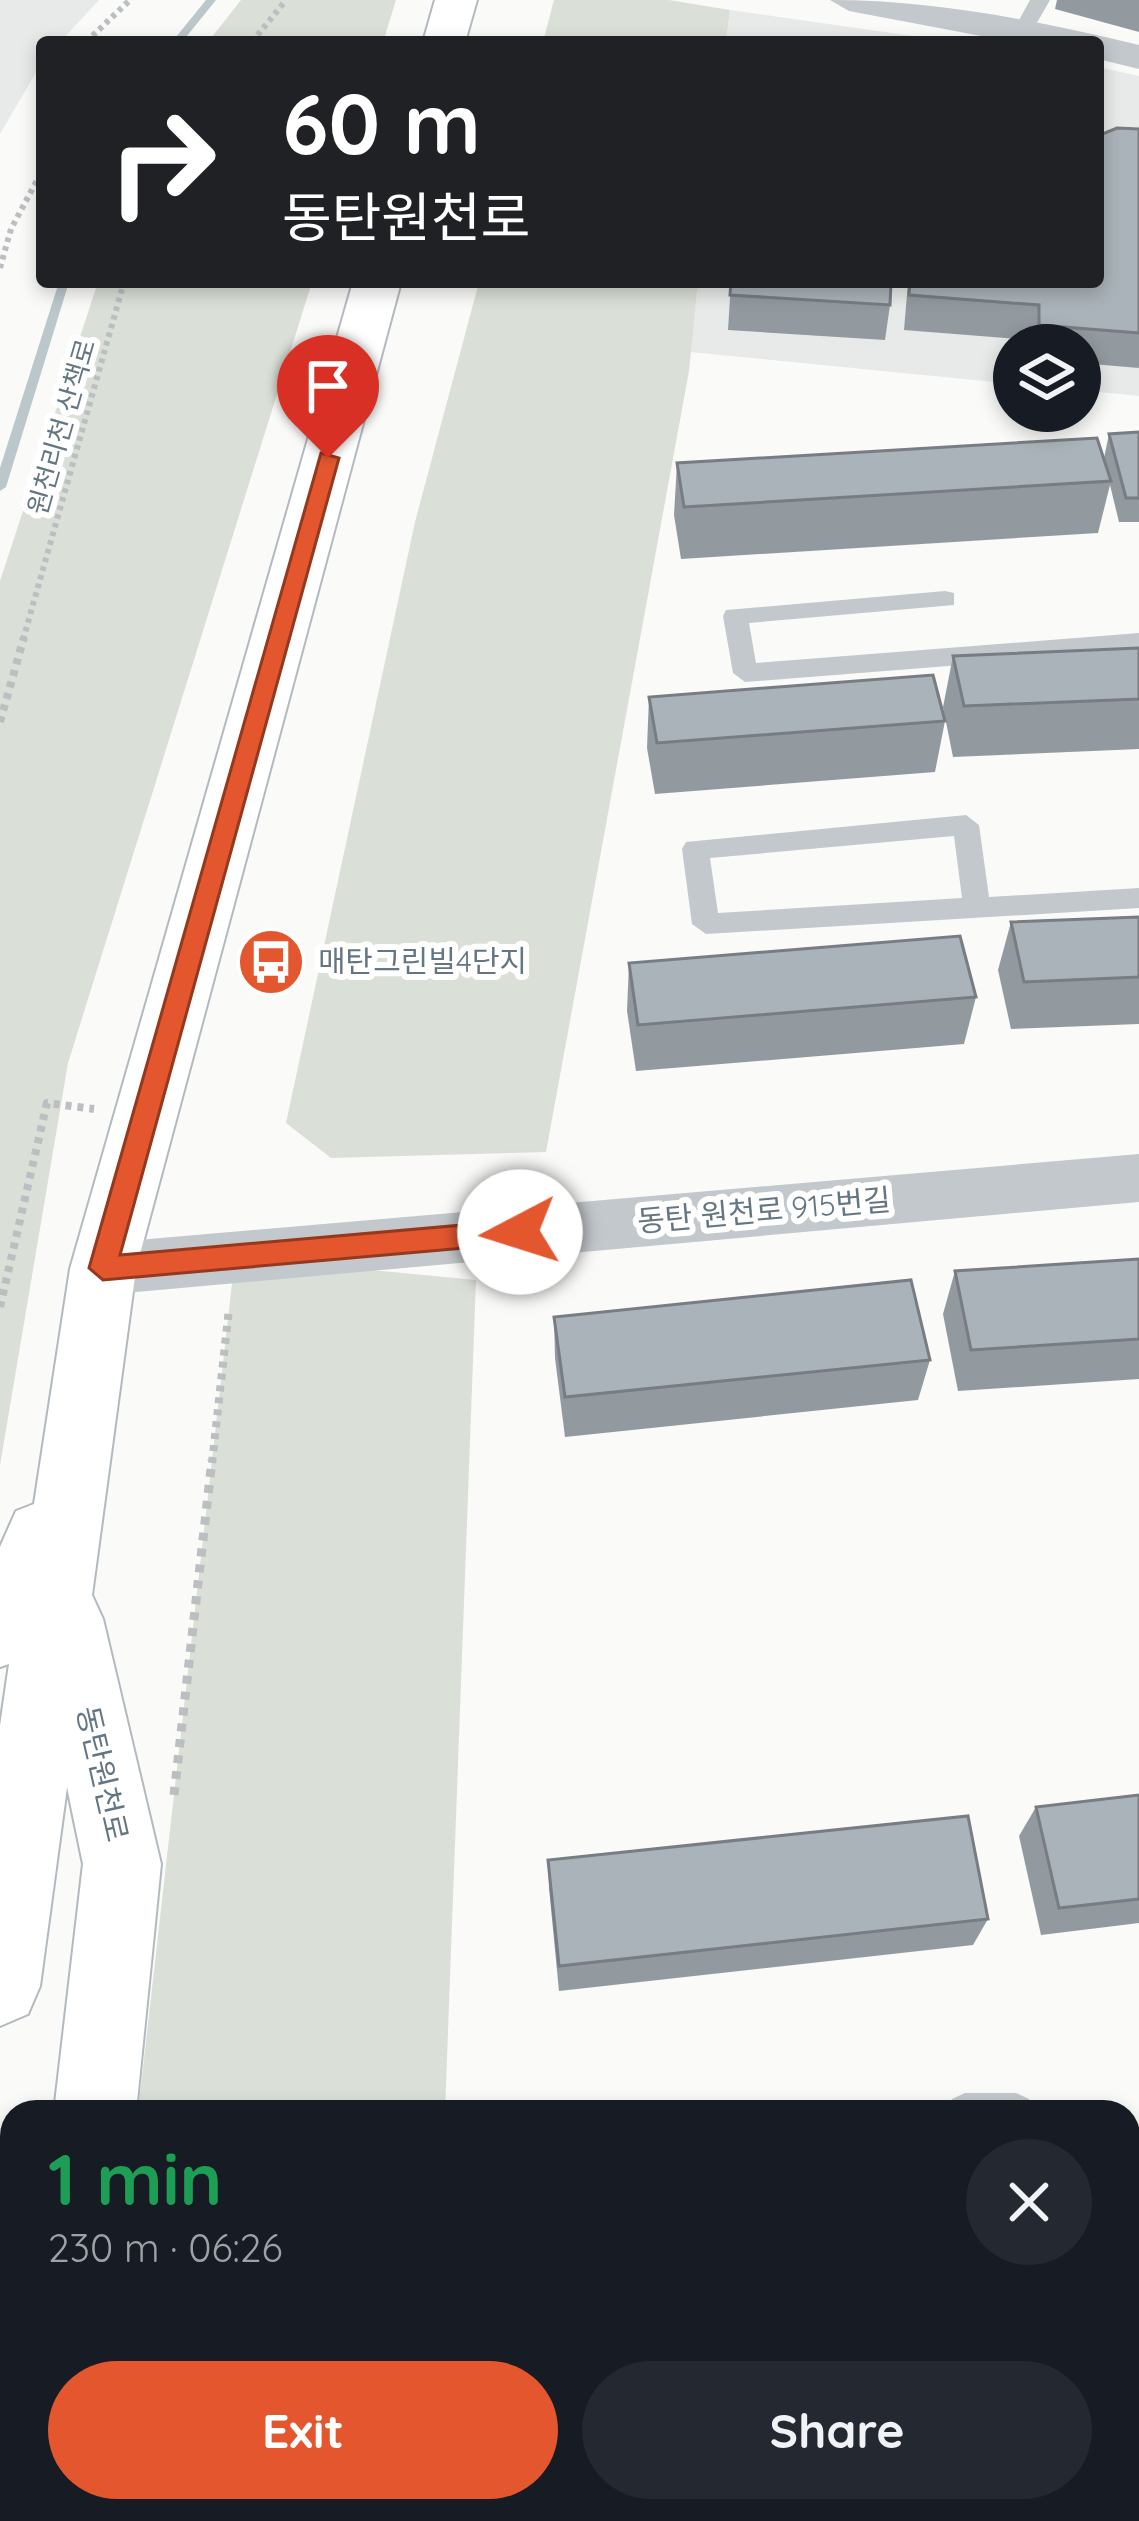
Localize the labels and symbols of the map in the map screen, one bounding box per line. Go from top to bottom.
street label: 원천리천 산책로 [20,335,102,519]
pin [277,335,379,458]
bus stop icon: 매탄그린빌4단지 [236,927,306,997]
place label: 매탄그린빌4단지 [318,942,527,980]
position arrow [457,1169,583,1295]
street label: 동탄 원천로 915번길 [636,1180,892,1240]
street label: 동탄원천로 [69,1702,137,1845]

